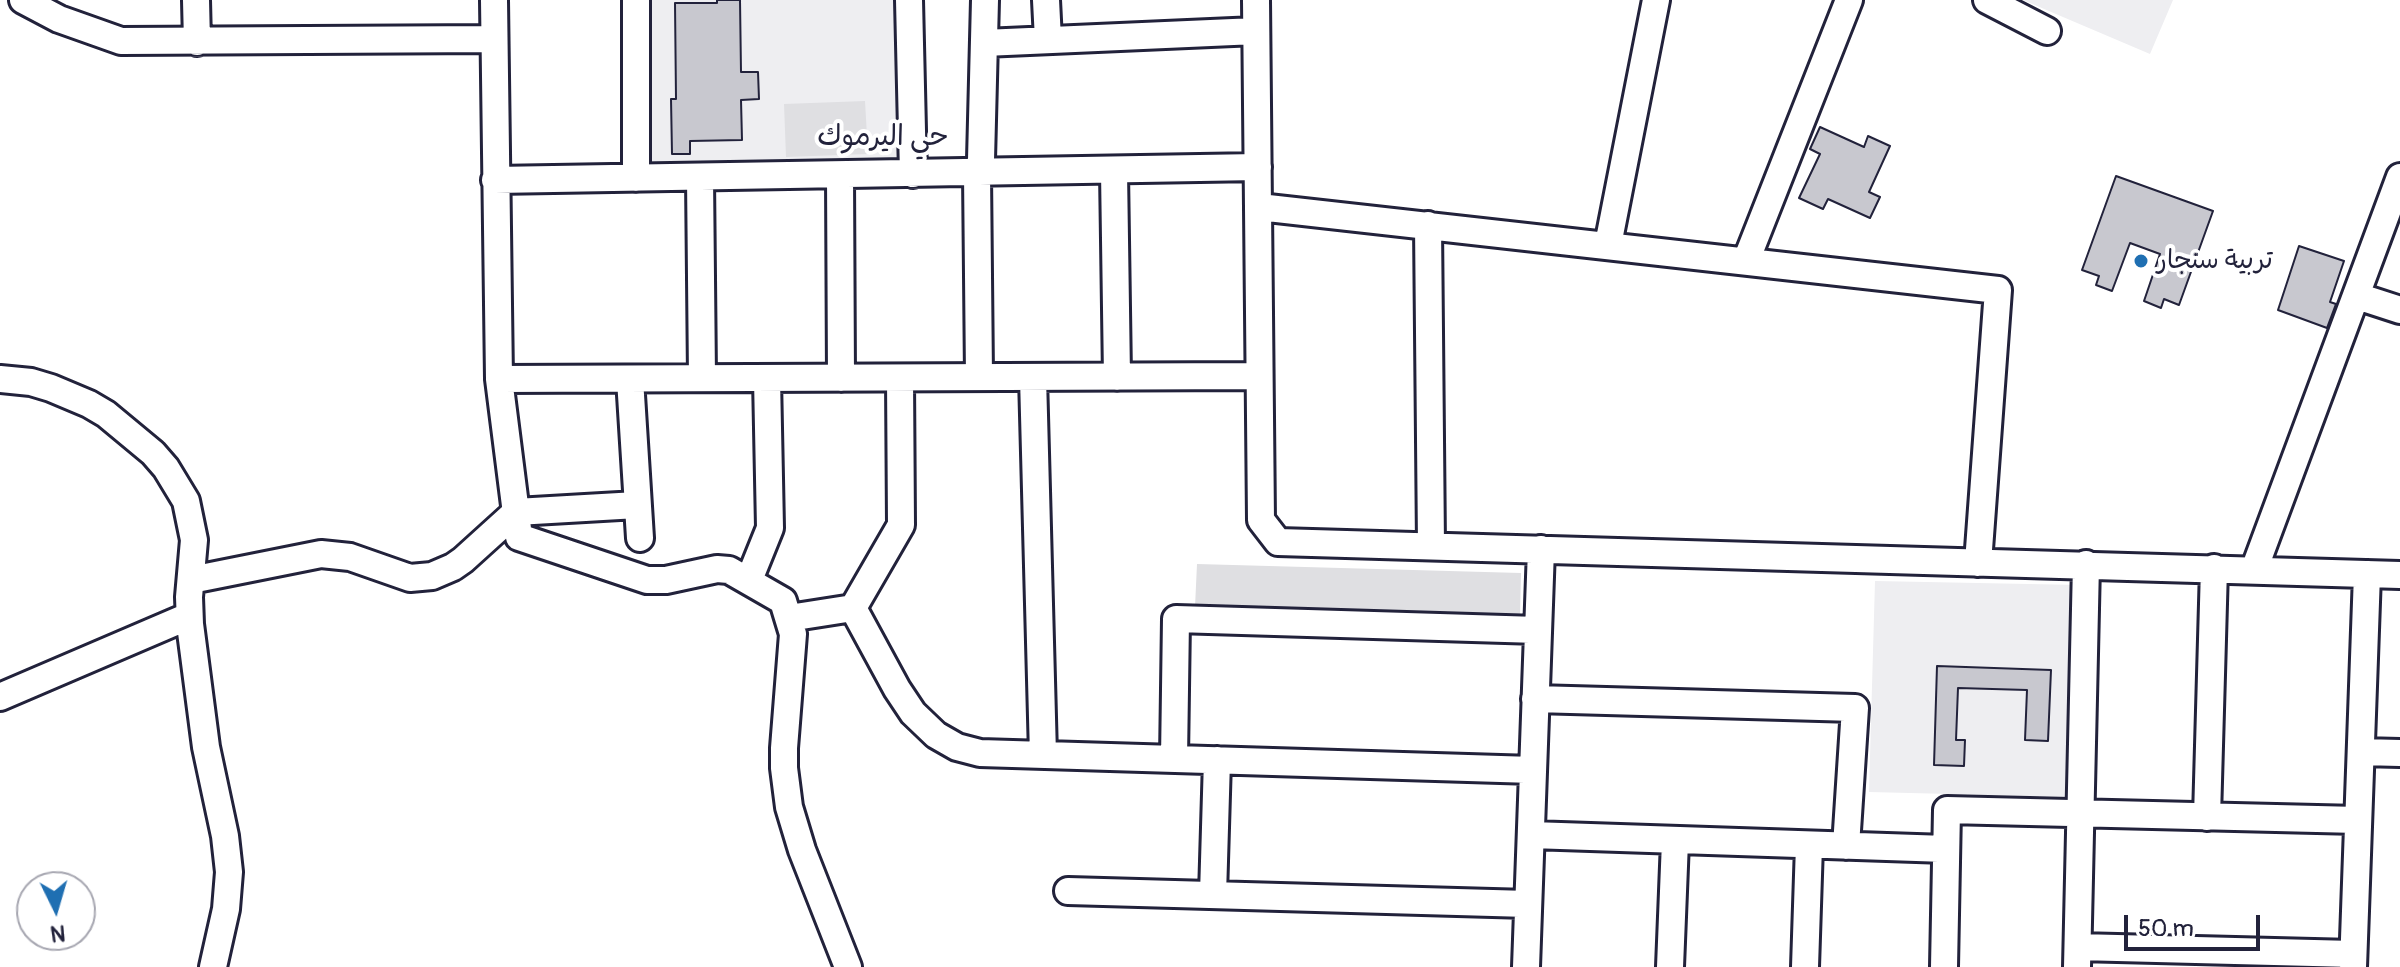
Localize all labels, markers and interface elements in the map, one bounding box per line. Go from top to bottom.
district label: حي اليرموك [817,121,949,155]
place label: تربية سنجار [2157,245,2273,277]
marker: تربية سنجار [2132,252,2150,270]
north arrow [16,871,96,951]
scale bar [2128,899,2264,949]
text: 50 m [2138,914,2194,943]
text: N [49,918,67,948]

